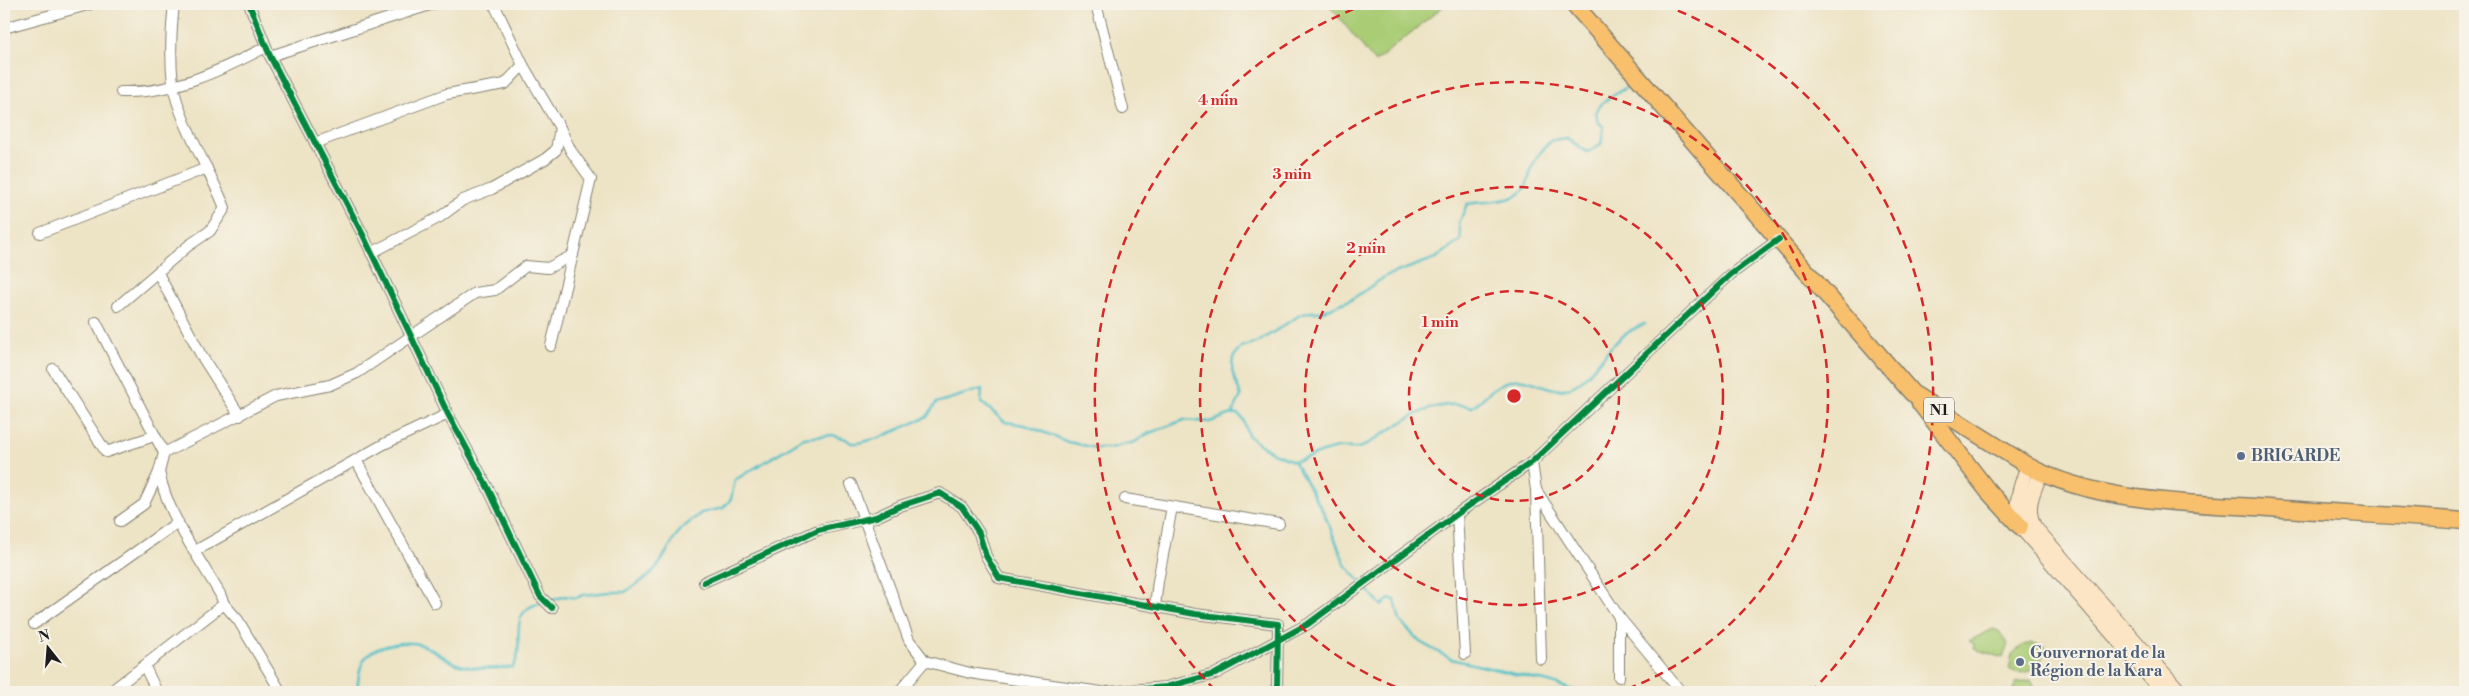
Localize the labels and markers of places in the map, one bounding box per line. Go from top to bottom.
centre of rings [1505,387,1523,405]
place label: BRIGARDE [2251,446,2340,466]
marker: BRIGARDE [2235,450,2247,462]
place label: Gouvernorat de la Région de la Kara [2030,643,2166,681]
marker: Gouvernorat de la Région de la Kara [2014,656,2026,668]

